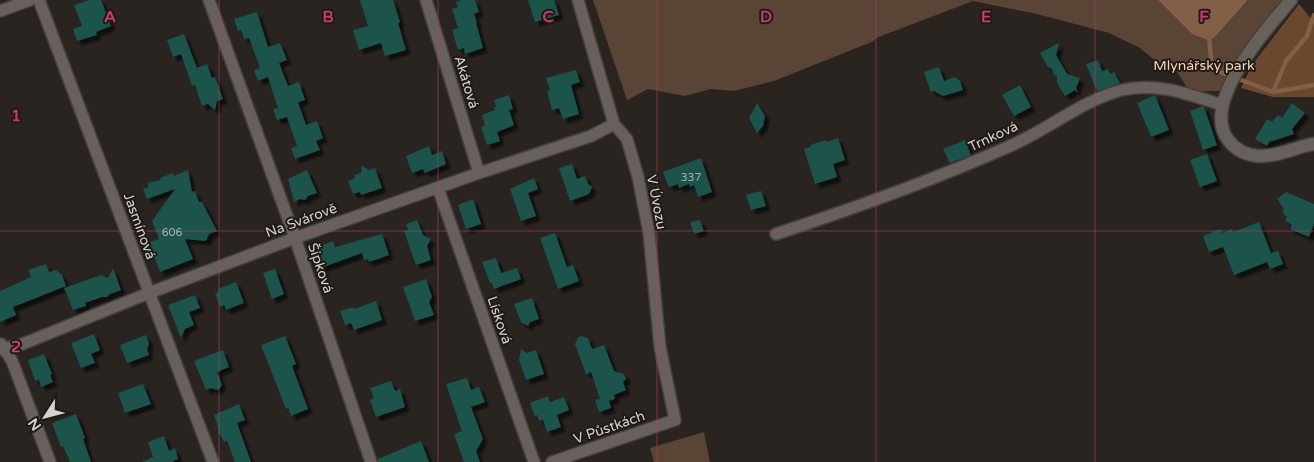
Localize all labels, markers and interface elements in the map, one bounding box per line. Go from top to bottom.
text: A [104,7,116,27]
text: B [322,7,334,27]
text: C [542,7,554,27]
text: D [760,7,772,27]
text: E [981,7,991,27]
text: F [1199,7,1209,27]
street label: Akátová [450,54,483,111]
park label: Mlynářský park [1153,57,1255,74]
text: 1 [11,106,21,126]
street label: Trnková [966,118,1021,155]
house number: 337 [681,171,701,184]
street label: V Úvozu [643,173,670,231]
street label: Jasmínová [120,191,159,262]
street label: Na Svárově [263,200,339,241]
house number: 606 [162,226,182,239]
street label: Šípková [304,241,337,295]
street label: Lísková [483,294,516,346]
text: 2 [11,337,21,357]
north arrow [20,392,70,442]
street label: V Půstkách [571,407,647,448]
text: N [25,415,45,434]

